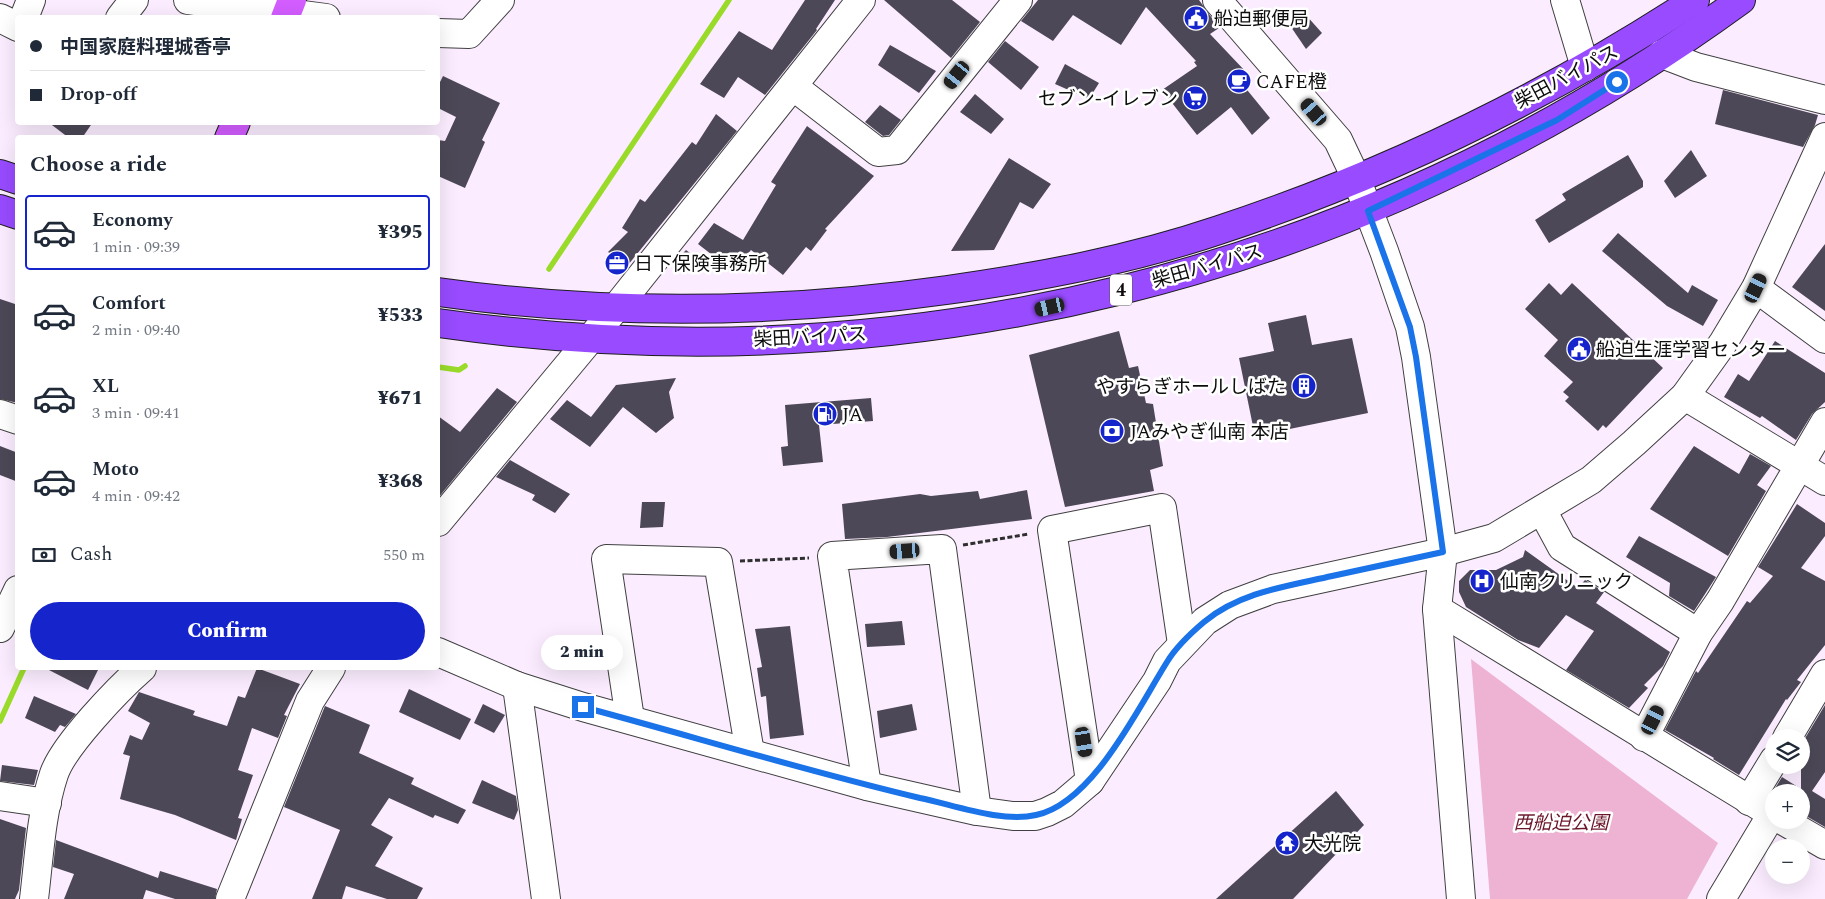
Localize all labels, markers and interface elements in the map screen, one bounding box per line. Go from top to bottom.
public building icon: 船迫郵便局 [1183,5,1209,31]
place label: 船迫郵便局 [1214,5,1309,34]
text: 中国家庭料理城香亭 [60,33,231,62]
street label: 柴田バイパス [1510,38,1624,117]
car [941,59,972,91]
cafe icon: CAFE橙 [1226,68,1252,94]
place label: CAFE橙 [1256,68,1327,97]
route start [1606,71,1628,93]
text: Drop-off [60,80,137,109]
place label: セブン-イレブン [1038,85,1178,114]
supermarket icon: セブン-イレブン [1182,85,1208,111]
car [1298,96,1329,128]
text: Choose a ride [30,148,167,181]
text: Economy [92,206,173,235]
icon: car [32,210,77,255]
text: ¥395 [377,218,423,247]
text: 1 min · 09:39 [92,235,180,259]
street label: 柴田バイパス [1149,237,1266,296]
office icon: 日下保険事務所 [604,250,630,276]
place label: 日下保険事務所 [634,250,767,279]
car [1742,271,1769,305]
road number: 4 [1110,274,1132,306]
text: Comfort [92,289,166,318]
icon: car [32,293,77,338]
car [1033,296,1066,318]
text: ¥533 [377,301,423,330]
text: 2 min · 09:40 [92,318,180,342]
street label: 柴田バイパス [753,320,868,355]
public building icon: 船迫生涯学習センター [1566,336,1592,362]
place label: 船迫生涯学習センター [1596,336,1786,365]
text: XL [92,372,119,401]
place label: やすらぎホールしばた [1096,373,1286,402]
building icon: やすらぎホールしばた [1291,373,1317,399]
icon: car [32,376,77,421]
text: ¥671 [377,384,423,413]
text: 3 min · 09:41 [92,401,180,425]
fuel station icon: JA [812,401,838,427]
place label: JA [842,401,863,430]
bank icon: JAみやぎ仙南 本店 [1099,418,1125,444]
place label: JAみやぎ仙南 本店 [1130,418,1289,447]
text: Moto [92,455,139,484]
icon: car [32,459,77,504]
text: ¥368 [377,467,423,496]
text: 4 min · 09:42 [92,484,180,508]
text: Cash [70,540,112,569]
icon: cash [30,541,58,569]
car [889,542,920,560]
text: 550 m [383,543,425,567]
hospital icon: 仙南クリニック [1469,568,1495,594]
place label: 仙南クリニック [1500,568,1633,597]
button: Confirm [30,602,425,660]
callout: 2 min [542,634,624,670]
text: 2 min [560,640,604,664]
route end [572,696,594,718]
car [1639,703,1666,737]
car [1074,726,1093,758]
map controls [1765,729,1810,884]
button: layers [1765,729,1810,774]
button: + [1765,784,1810,829]
park label: 西船迫公園 [1513,809,1611,838]
temple icon: 大光院 [1274,830,1300,856]
place label: 大光院 [1304,830,1361,859]
button: − [1765,839,1810,884]

